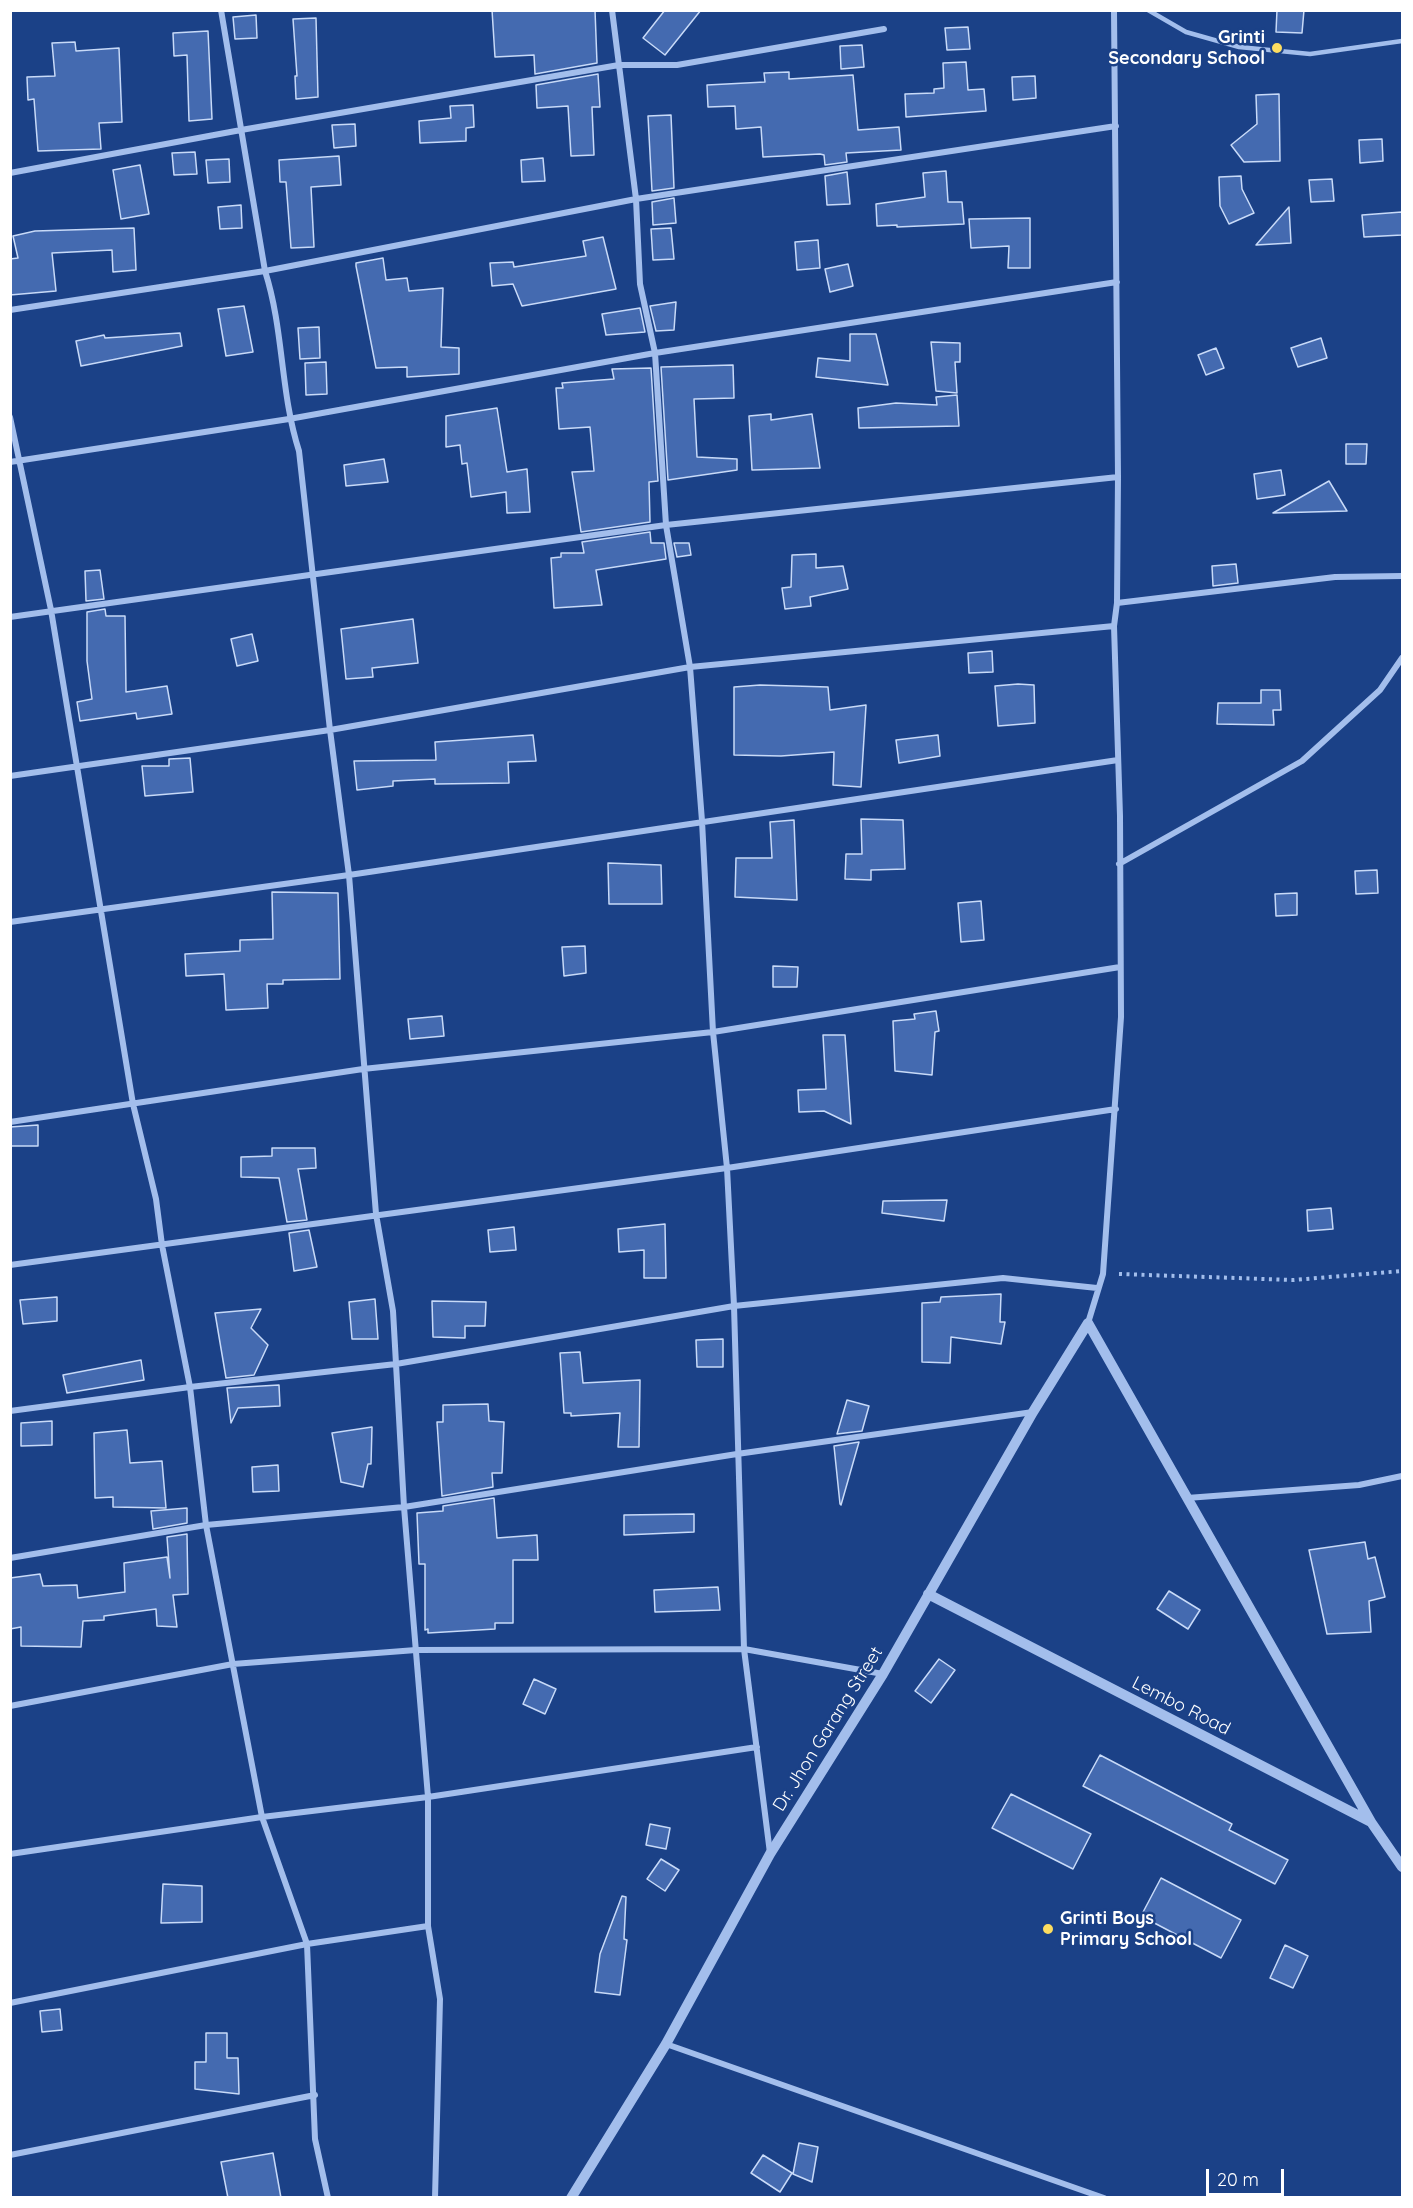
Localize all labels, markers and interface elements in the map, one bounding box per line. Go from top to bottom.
place label: Grinti Secondary School [1108,27,1265,70]
marker: Grinti Secondary School [1270,41,1284,55]
street label: Dr. Jhon Garang Street [769,1643,887,1815]
street label: Lembo Road [1128,1672,1234,1740]
place label: Grinti Boys Primary School [1060,1908,1192,1950]
marker: Grinti Boys Primary School [1041,1922,1055,1936]
scale bar [1209,2157,1287,2195]
text: 20 m [1217,2168,1259,2191]

